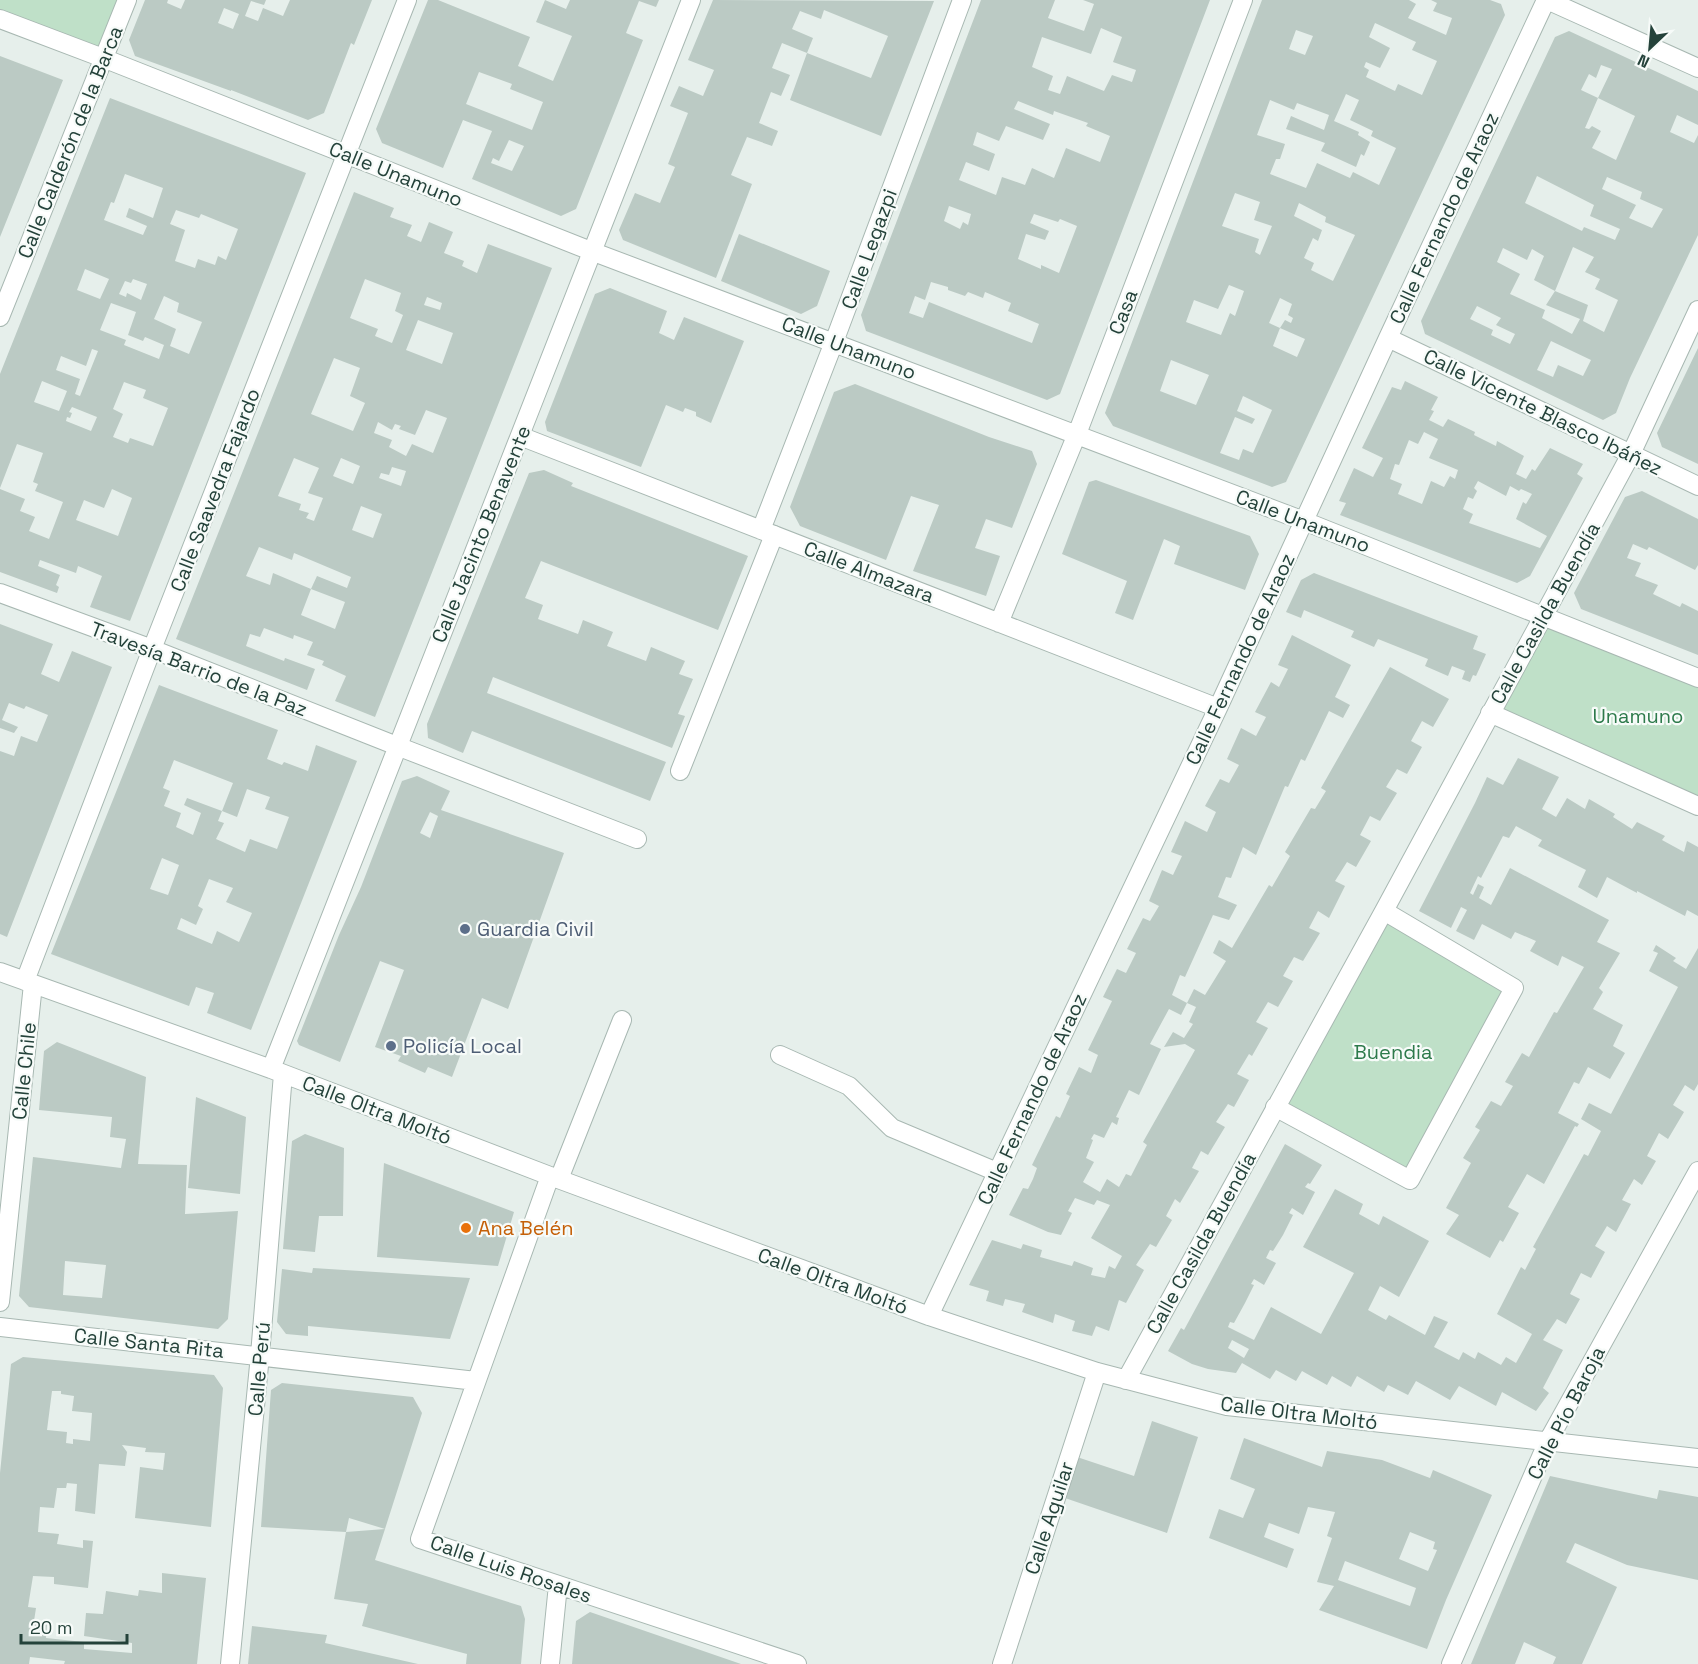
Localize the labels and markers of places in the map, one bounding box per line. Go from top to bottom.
place label: Guardia Civil [477,916,594,942]
marker: Guardia Civil [458,922,472,936]
place label: Policía Local [403,1033,522,1059]
marker: Policía Local [384,1039,398,1053]
place label: Ana Belén [478,1215,574,1241]
marker: Ana Belén [459,1221,473,1235]

